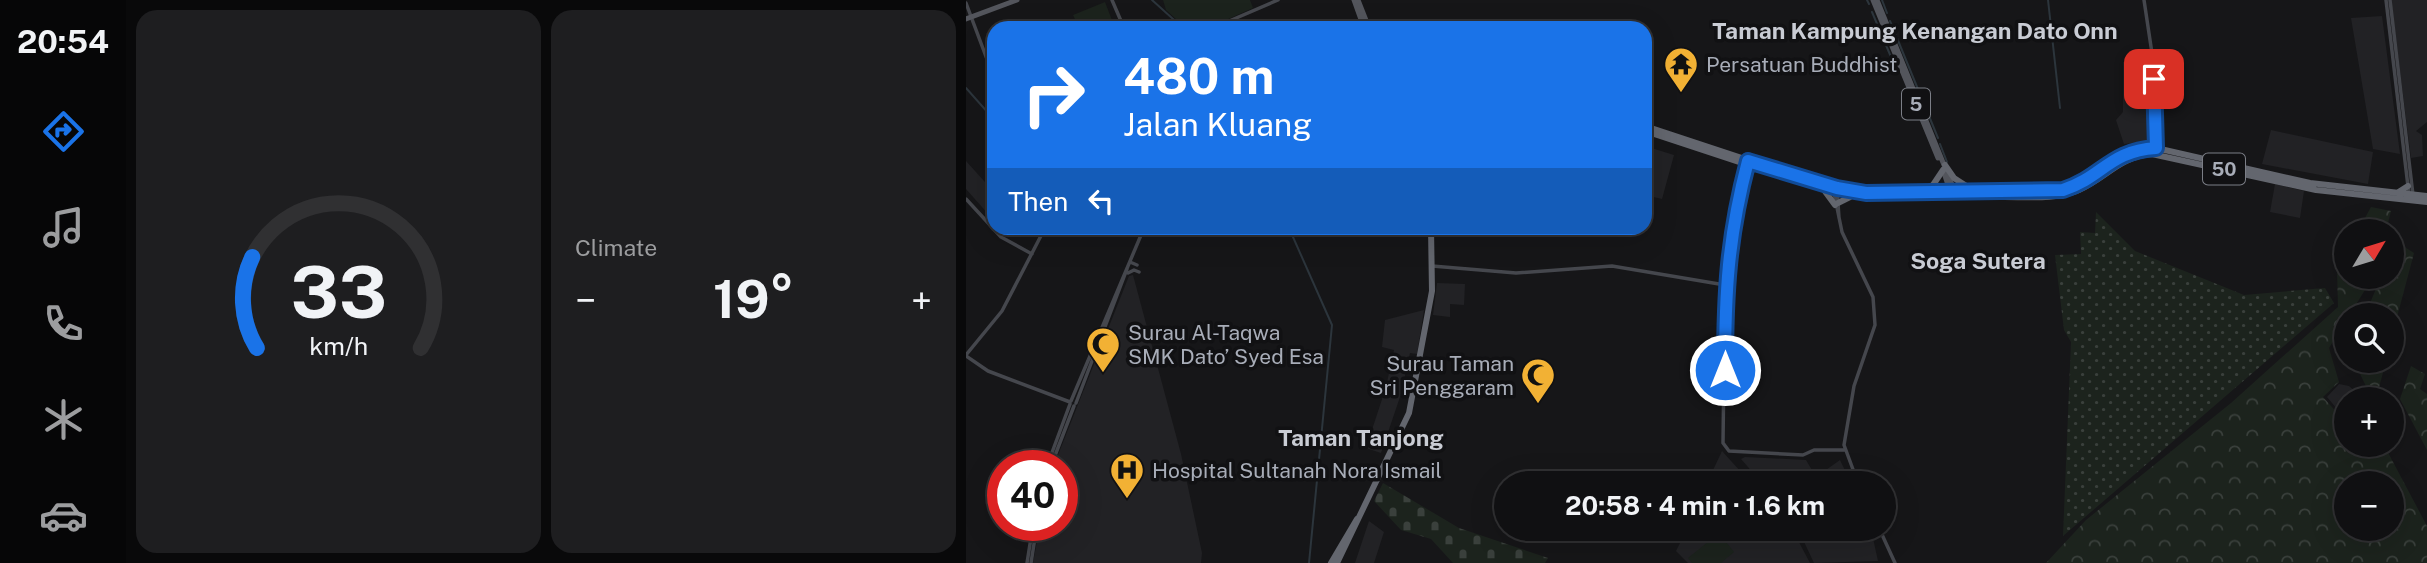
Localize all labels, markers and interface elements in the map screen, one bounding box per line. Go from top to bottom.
district label: Taman Kampung Kenangan Dato Onn [1712,17,2118,44]
text: 20:54 [17,23,109,60]
temple icon: Persatuan Buddhist [1662,45,1700,94]
text: 480 m [1123,47,1274,105]
icon: right [1008,49,1099,140]
pin [2124,49,2184,109]
place label: Persatuan Buddhist [1706,52,1897,77]
icon: arrive [2135,60,2173,98]
road number: 5 [1902,88,1930,120]
text: Jalan Kluang [1123,106,1312,143]
icon: directions [39,107,88,156]
road number: 50 [2203,154,2245,184]
icon: left [1082,182,1120,220]
text: Then [1008,186,1068,217]
icon: music [39,203,88,252]
north arrow [2334,219,2404,289]
map controls [2334,219,2404,541]
text: Climate [575,234,657,261]
district label: Soga Sutera [1910,247,2046,274]
text: 33 [290,249,387,334]
text: 19° [713,269,794,330]
text: − [575,278,596,323]
text: + [911,278,932,323]
icon: phone [39,299,88,348]
button: search [2334,303,2404,373]
place label: Surau Al-Taqwa SMK Dato’ Syed Esa [1128,320,1324,369]
mosque icon: Surau Al-Taqwa SMK Dato’ Syed Esa [1084,325,1122,374]
text: km/h [309,330,368,360]
position arrow [1688,333,1762,407]
place label: Surau Taman Sri Penggaram [1369,351,1514,400]
mosque icon: Surau Taman Sri Penggaram [1519,356,1557,405]
button: + [2334,387,2404,457]
icon: climate [39,395,88,444]
district label: Taman Tanjong [1278,424,1444,451]
speed limit sign: 40 [987,450,1078,541]
hospital icon: Hospital Sultanah Nora Ismail [1108,451,1146,500]
place label: Hospital Sultanah Nora Ismail [1152,458,1442,483]
button: − [2334,471,2404,541]
text: 20:58 · 4 min · 1.6 km [1565,490,1825,521]
icon: car [39,491,88,540]

